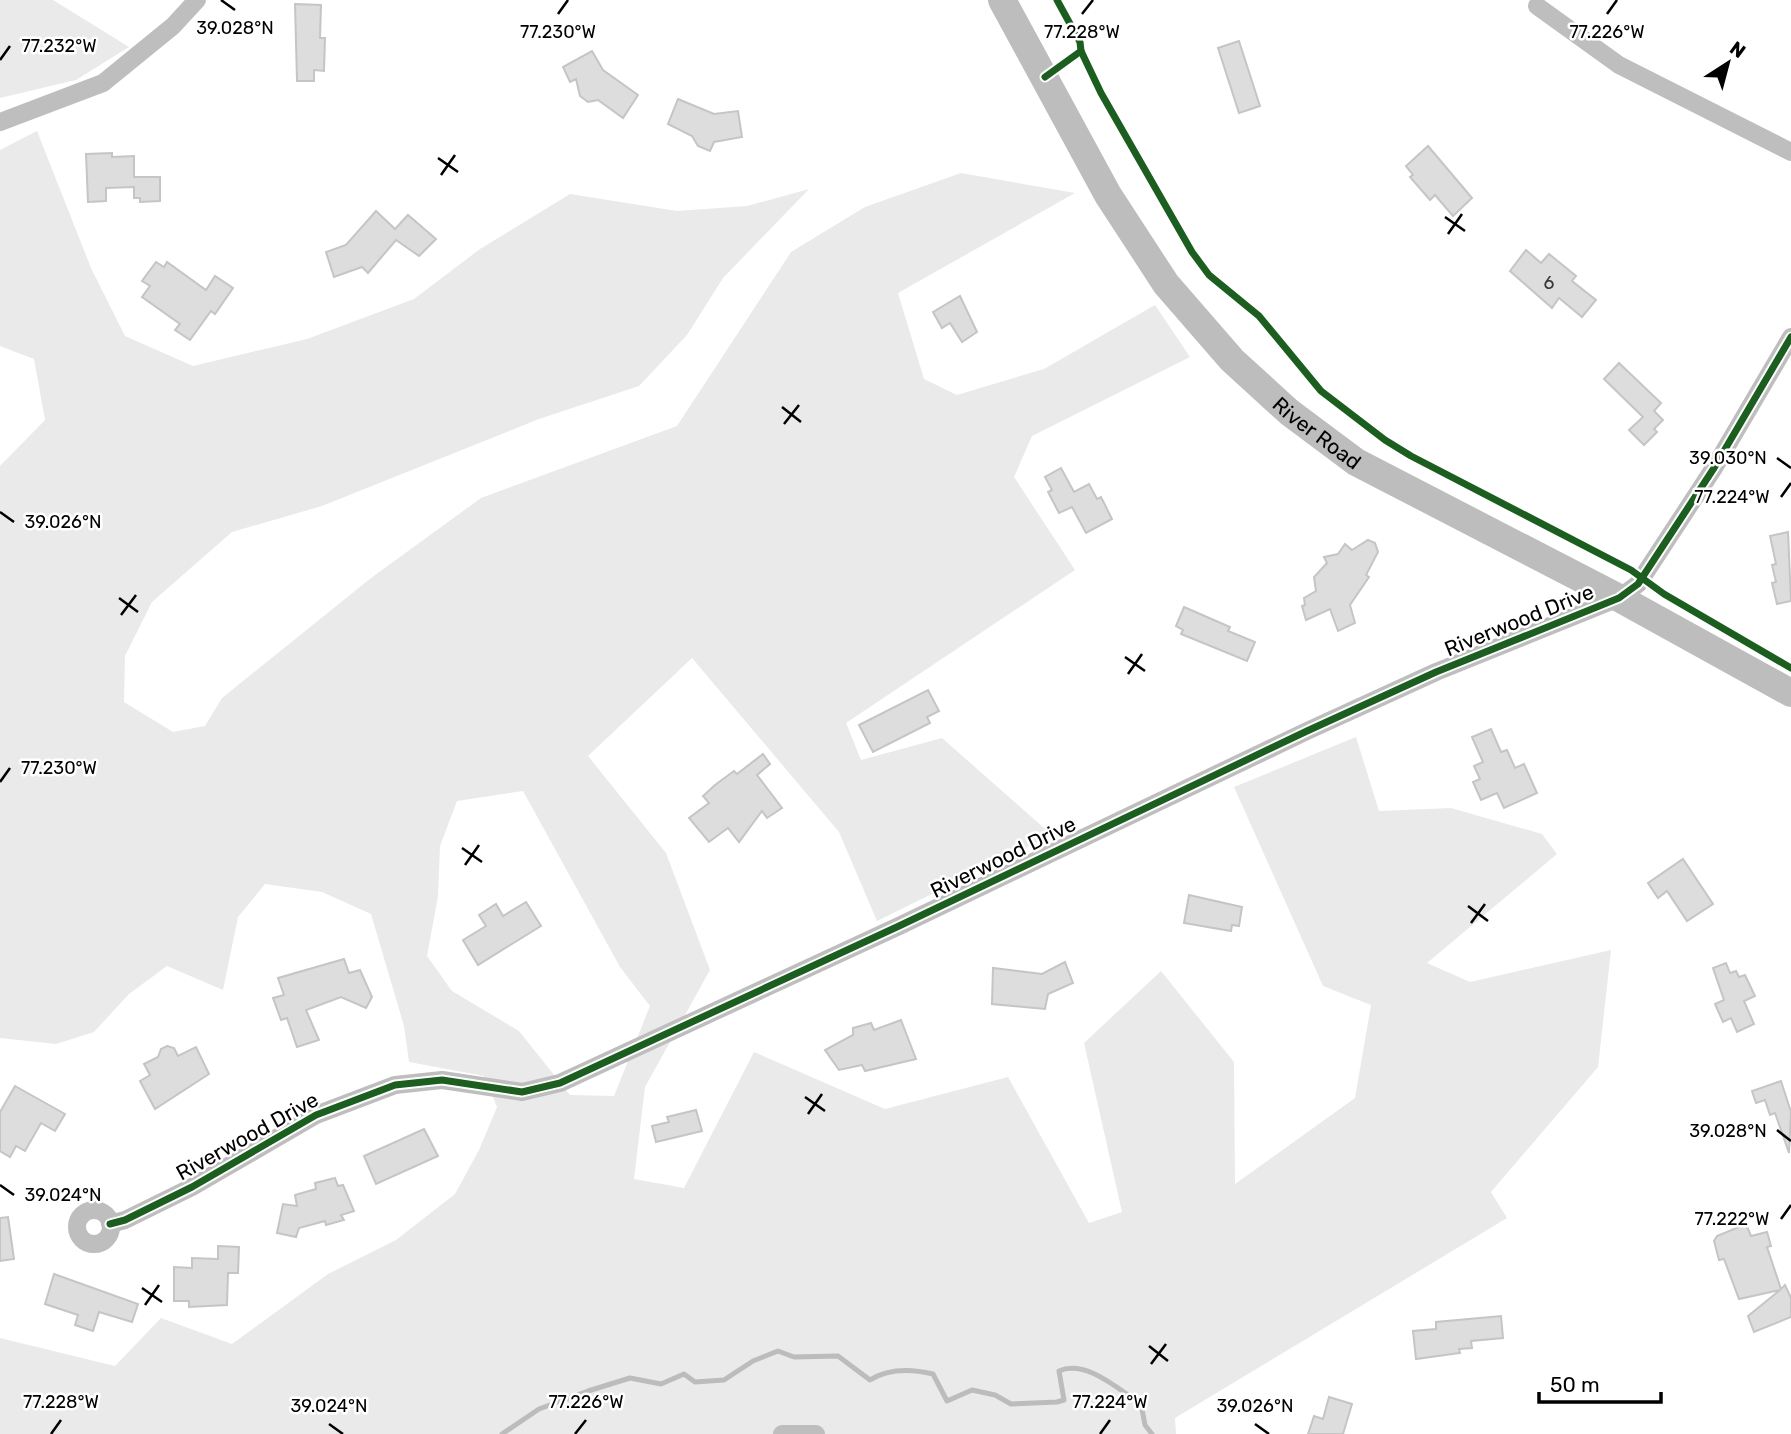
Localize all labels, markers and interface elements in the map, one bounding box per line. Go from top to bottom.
text: 39.028°N [196,17,274,39]
text: 77.230°W [520,21,596,43]
text: 77.228°W [1044,21,1120,43]
text: 77.226°W [1569,21,1645,43]
north arrow [1693,28,1763,98]
text: 77.232°W [21,35,97,57]
text: N [1725,36,1750,63]
house number: 6 [1544,272,1555,294]
street label: River Road [1268,391,1366,474]
text: 39.030°N [1689,447,1767,469]
text: 77.224°W [1694,486,1770,508]
text: 39.026°N [25,511,101,533]
street label: Riverwood Drive [1441,579,1597,661]
text: 77.230°W [21,757,97,779]
street label: Riverwood Drive [926,811,1080,903]
street label: Riverwood Drive [172,1087,322,1185]
text: 39.028°N [1689,1120,1767,1142]
text: 39.024°N [24,1184,102,1206]
text: 77.222°W [1695,1208,1769,1230]
scale bar [1539,1360,1662,1404]
text: 50 m [1550,1372,1600,1397]
text: 77.228°W [23,1391,99,1413]
text: 77.226°W [548,1391,624,1413]
text: 77.224°W [1072,1391,1148,1413]
text: 39.024°N [290,1395,368,1417]
text: 39.026°N [1217,1395,1293,1417]

